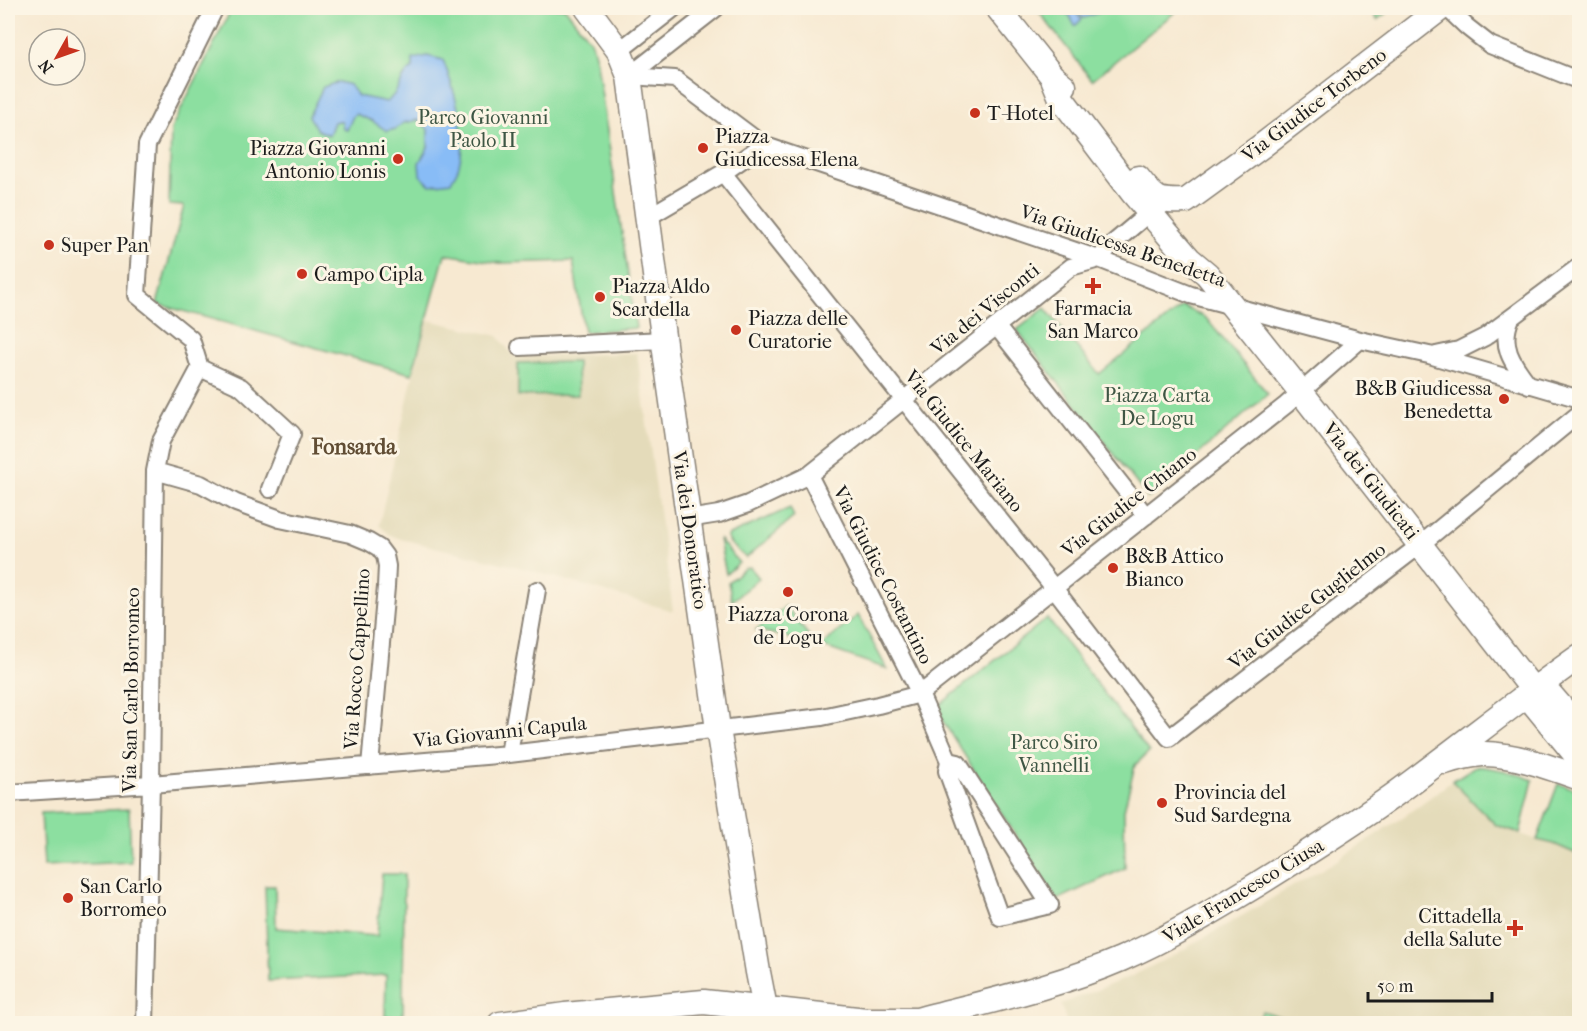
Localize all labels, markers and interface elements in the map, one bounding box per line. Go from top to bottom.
north arrow [27,27,87,87]
street label: Via Giudice Torbeno [1236,43,1391,168]
text: N [34,55,57,77]
place label: T-Hotel [987,102,1054,125]
park label: Parco Giovanni Paolo II [418,106,548,152]
marker: T-Hotel [968,106,982,120]
place label: Piazza Giudicessa Elena [715,125,859,171]
place label: Piazza Giovanni Antonio Lonis [250,137,386,183]
marker: Piazza Giudicessa Elena [696,141,710,155]
marker: Piazza Giovanni Antonio Lonis [391,152,405,166]
street label: Via Giudicessa Benedetta [1016,200,1229,292]
place label: Super Pan [61,234,149,257]
marker: Super Pan [42,238,56,252]
street label: Via dei Visconti [925,258,1044,360]
place label: Campo Cipla [314,263,424,286]
marker: Campo Cipla [295,267,309,281]
place label: Piazza Aldo Scardella [612,275,710,321]
marker: Farmacia San Marco [1086,279,1100,293]
marker: Piazza Aldo Scardella [593,290,607,304]
place label: Farmacia San Marco [1048,297,1138,343]
place label: Piazza delle Curatorie [748,307,848,353]
marker: Piazza delle Curatorie [729,323,743,337]
street label: Via Giudice Mariano [899,365,1028,517]
place label: B&B Giudicessa Benedetta [1355,377,1493,423]
park label: Piazza Carta De Logu [1104,384,1211,430]
marker: B&B Giudicessa Benedetta [1497,392,1511,406]
street label: Via dei Giudicati [1318,417,1424,544]
district label: Fonsarda [310,434,397,460]
street label: Via Giudice Chiano [1056,442,1201,562]
street label: Via dei Donoratico [667,448,713,611]
street label: Via Giudice Costantino [828,481,938,668]
street label: Via Giudice Guglielmo [1223,538,1390,675]
place label: B&B Attico Bianco [1125,545,1224,591]
marker: B&B Attico Bianco [1106,561,1120,575]
street label: Via Rocco Cappellino [339,568,375,751]
marker: Piazza Corona de Logu [781,585,795,599]
street label: Via San Carlo Borromeo [118,587,144,794]
place label: Piazza Corona de Logu [727,603,849,649]
street label: Via Giovanni Capula [411,711,589,753]
park label: Parco Siro Vannelli [1010,731,1098,777]
place label: Provincia del Sud Sardegna [1174,781,1292,827]
marker: Provincia del Sud Sardegna [1155,796,1169,810]
street label: Viale Francesco Ciusa [1157,833,1328,949]
place label: San Carlo Borromeo [80,875,167,921]
marker: San Carlo Borromeo [61,891,75,905]
place label: Cittadella della Salute [1403,905,1503,951]
marker: Cittadella della Salute [1506,919,1524,937]
scale bar [1368,965,1492,1003]
text: 50 m [1377,976,1414,997]

